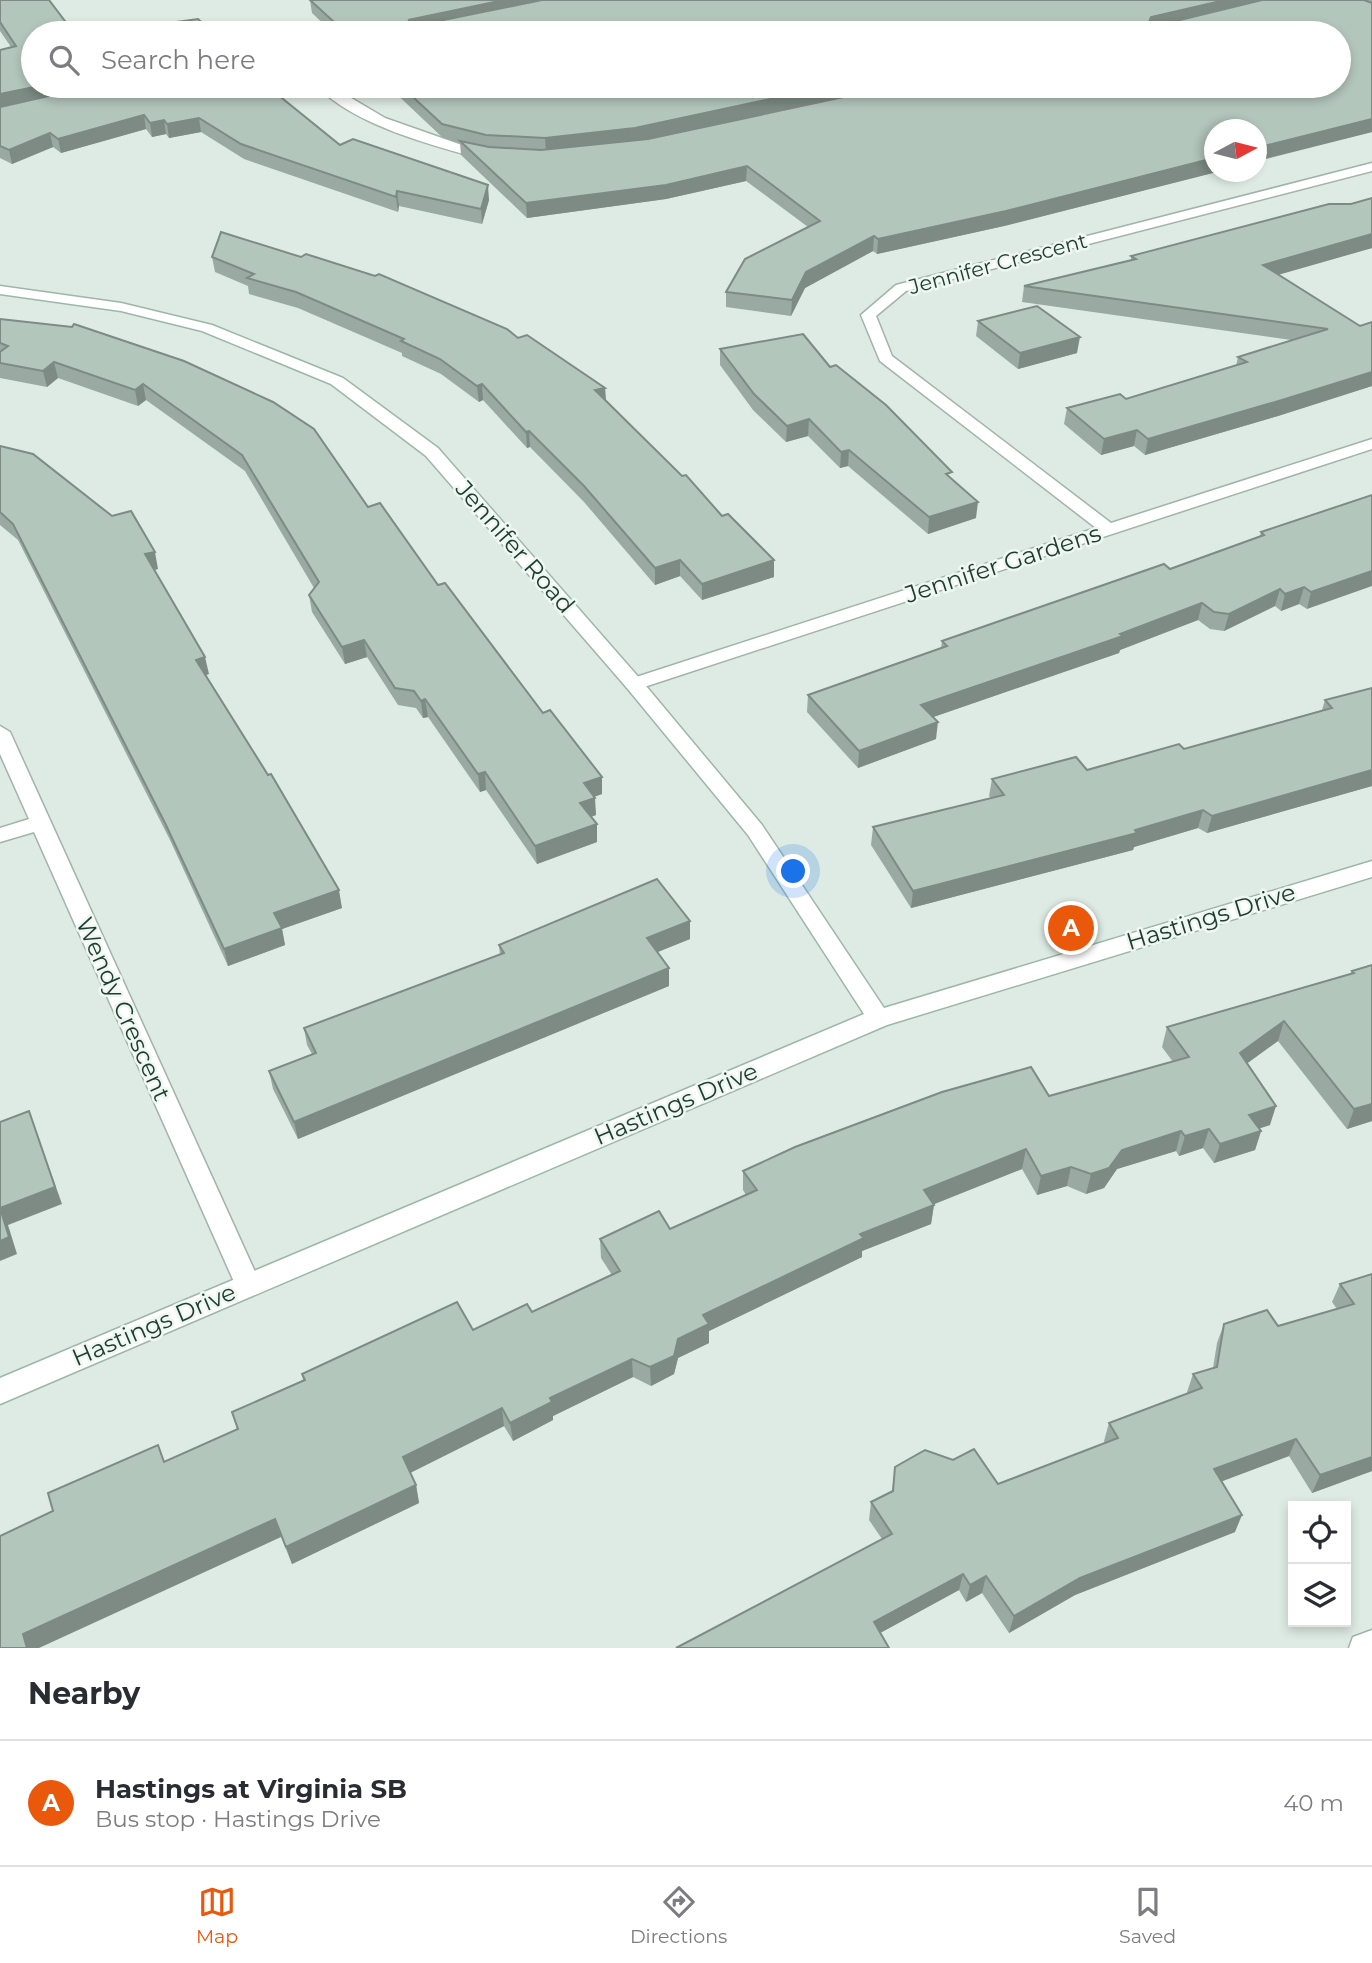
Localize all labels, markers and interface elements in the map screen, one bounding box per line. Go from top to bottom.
search box [21,21,1351,98]
icon: search [45,41,83,79]
text: Search here [101,44,256,76]
north arrow [1204,119,1267,182]
street label: Jennifer Crescent [905,228,1090,300]
street label: Jennifer Road [449,474,581,619]
street label: Jennifer Gardens [900,518,1105,609]
your location [776,854,810,888]
street label: Hastings Drive [1123,877,1299,956]
pin: A [1048,902,1094,954]
street label: Wendy Crescent [70,913,177,1105]
street label: Hastings Drive [590,1056,762,1151]
street label: Hastings Drive [68,1277,240,1372]
map controls [1288,1501,1351,1627]
button: locate [1288,1501,1351,1564]
button: layers [1288,1564,1351,1627]
text: Nearby [28,1675,140,1712]
text: Hastings at Virginia SB [95,1773,407,1805]
text: A [42,1789,60,1817]
text: 40 m [1283,1789,1344,1817]
text: Bus stop · Hastings Drive [95,1805,381,1833]
tab: Map [196,1883,238,1948]
tab: Directions [630,1883,727,1948]
tab: Saved [1119,1883,1176,1948]

